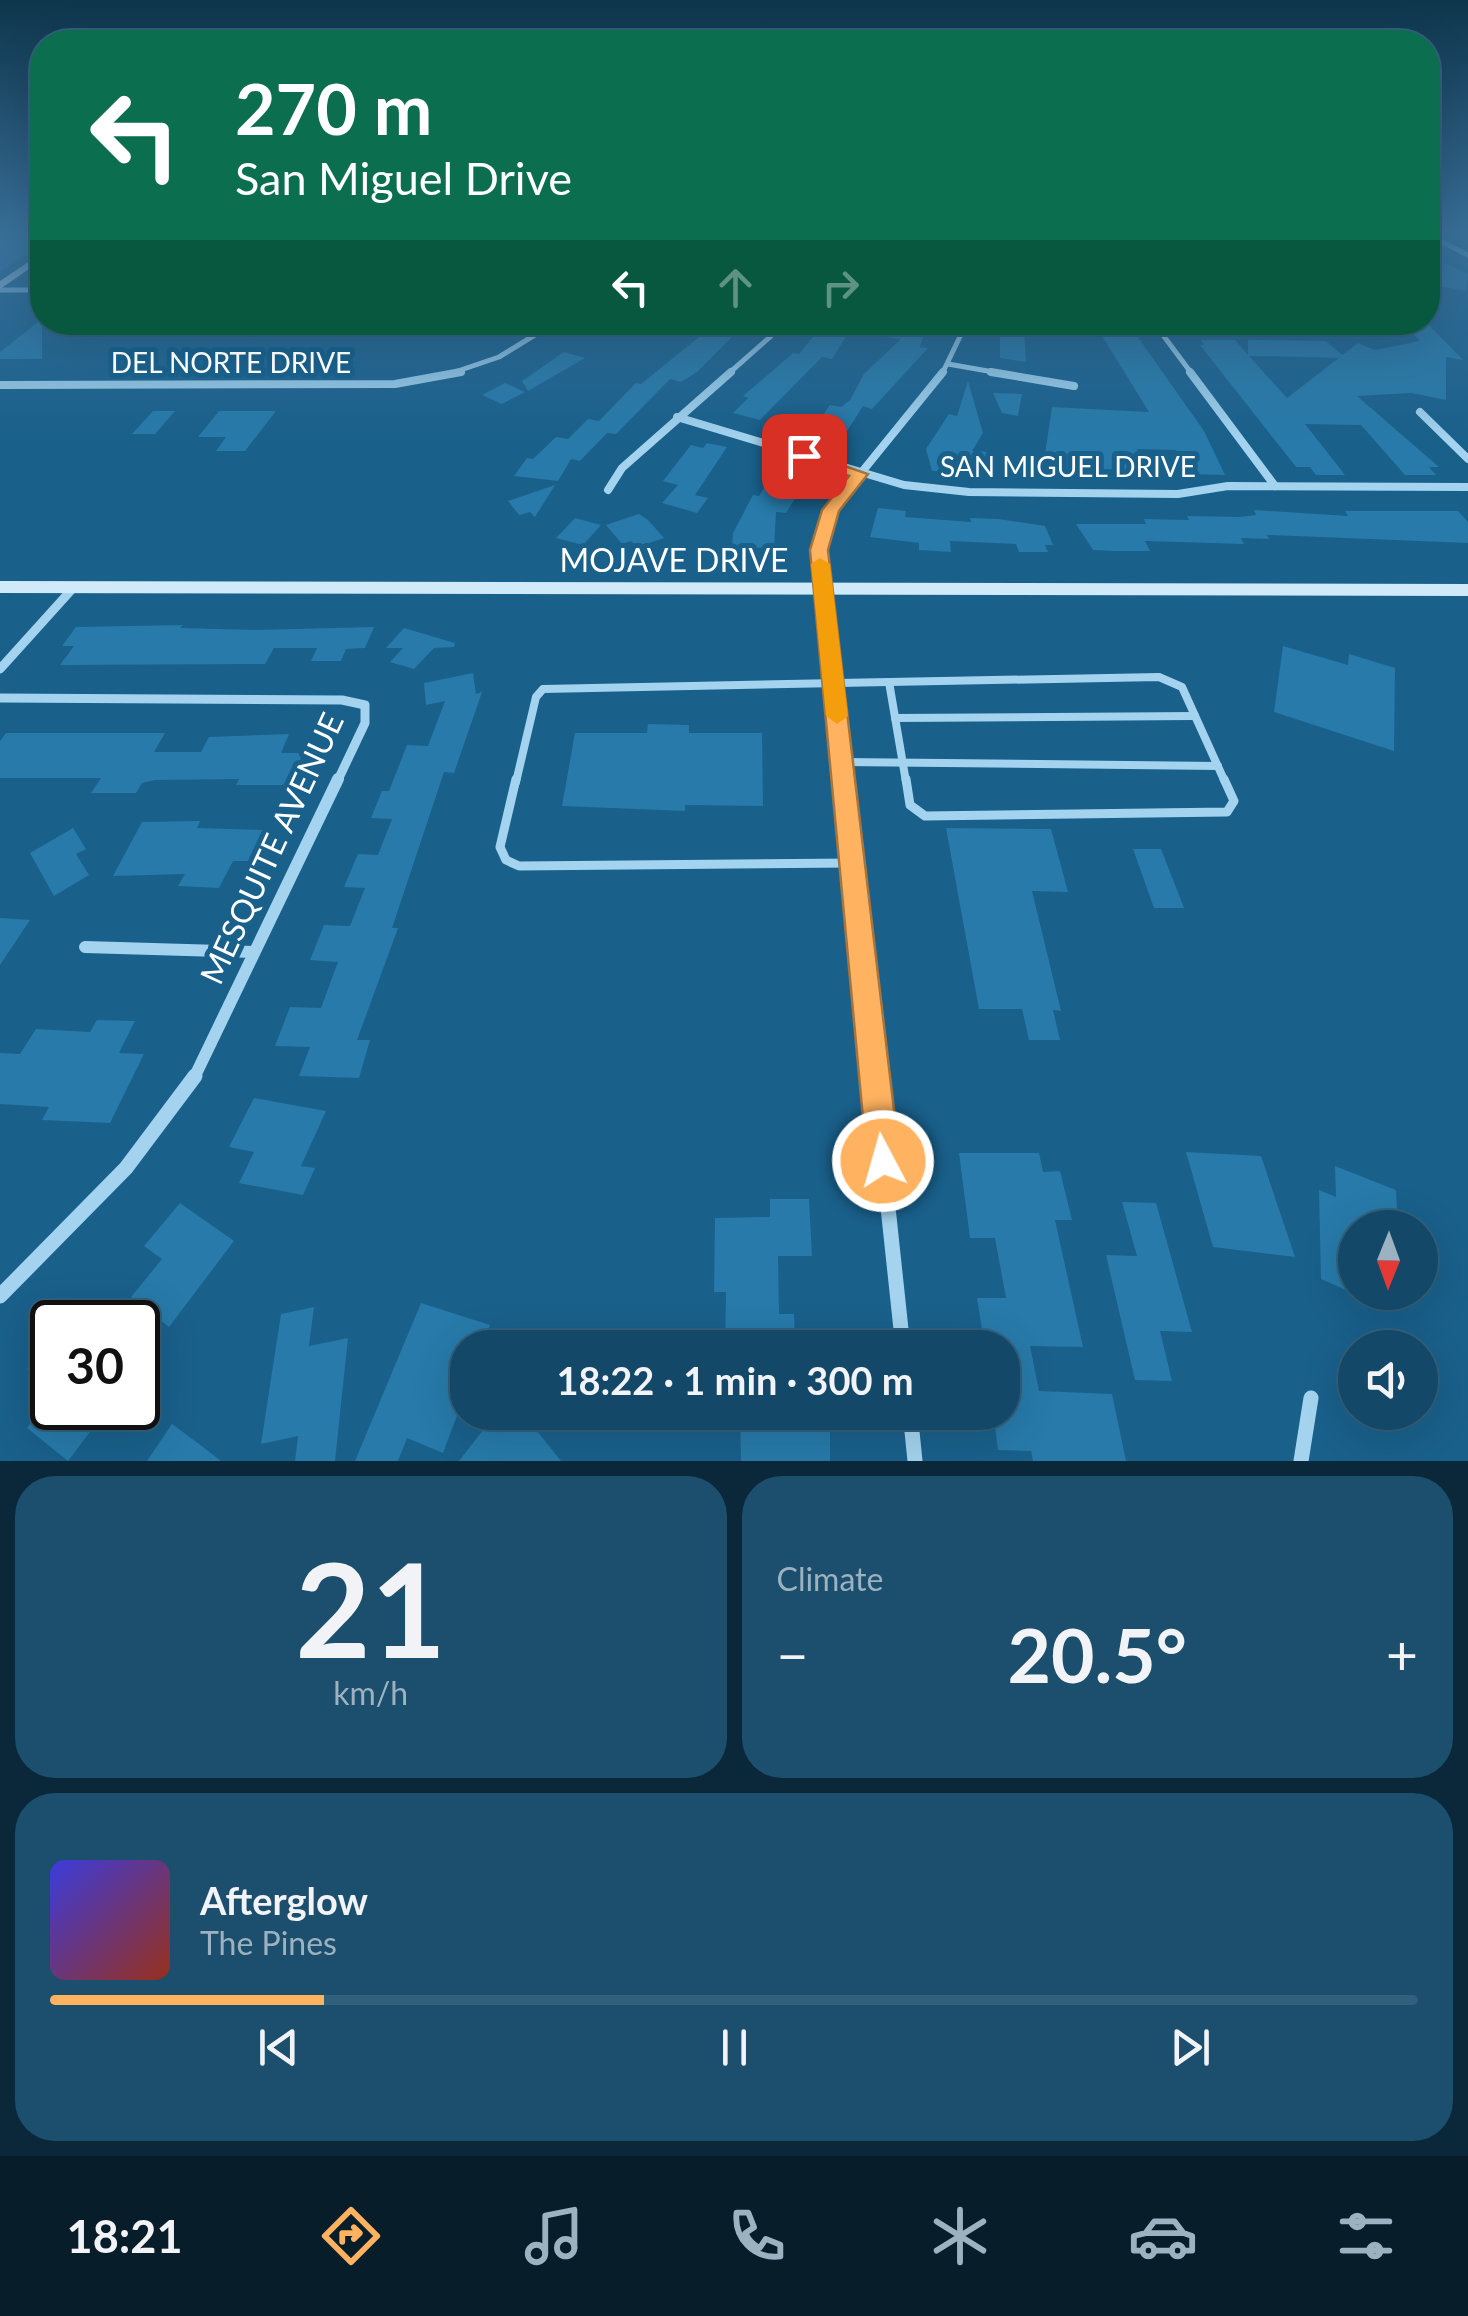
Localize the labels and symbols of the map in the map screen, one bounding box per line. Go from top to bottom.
street label: DEL NORTE DRIVE [111,345,351,379]
pin [762,414,847,499]
street label: SAN MIGUEL DRIVE [940,449,1196,483]
street label: MOJAVE DRIVE [559,540,789,579]
street label: MESQUITE AVENUE [191,706,351,990]
position arrow [831,1109,935,1213]
north arrow [1338,1210,1438,1310]
speed limit sign: 30 [30,1300,160,1430]

